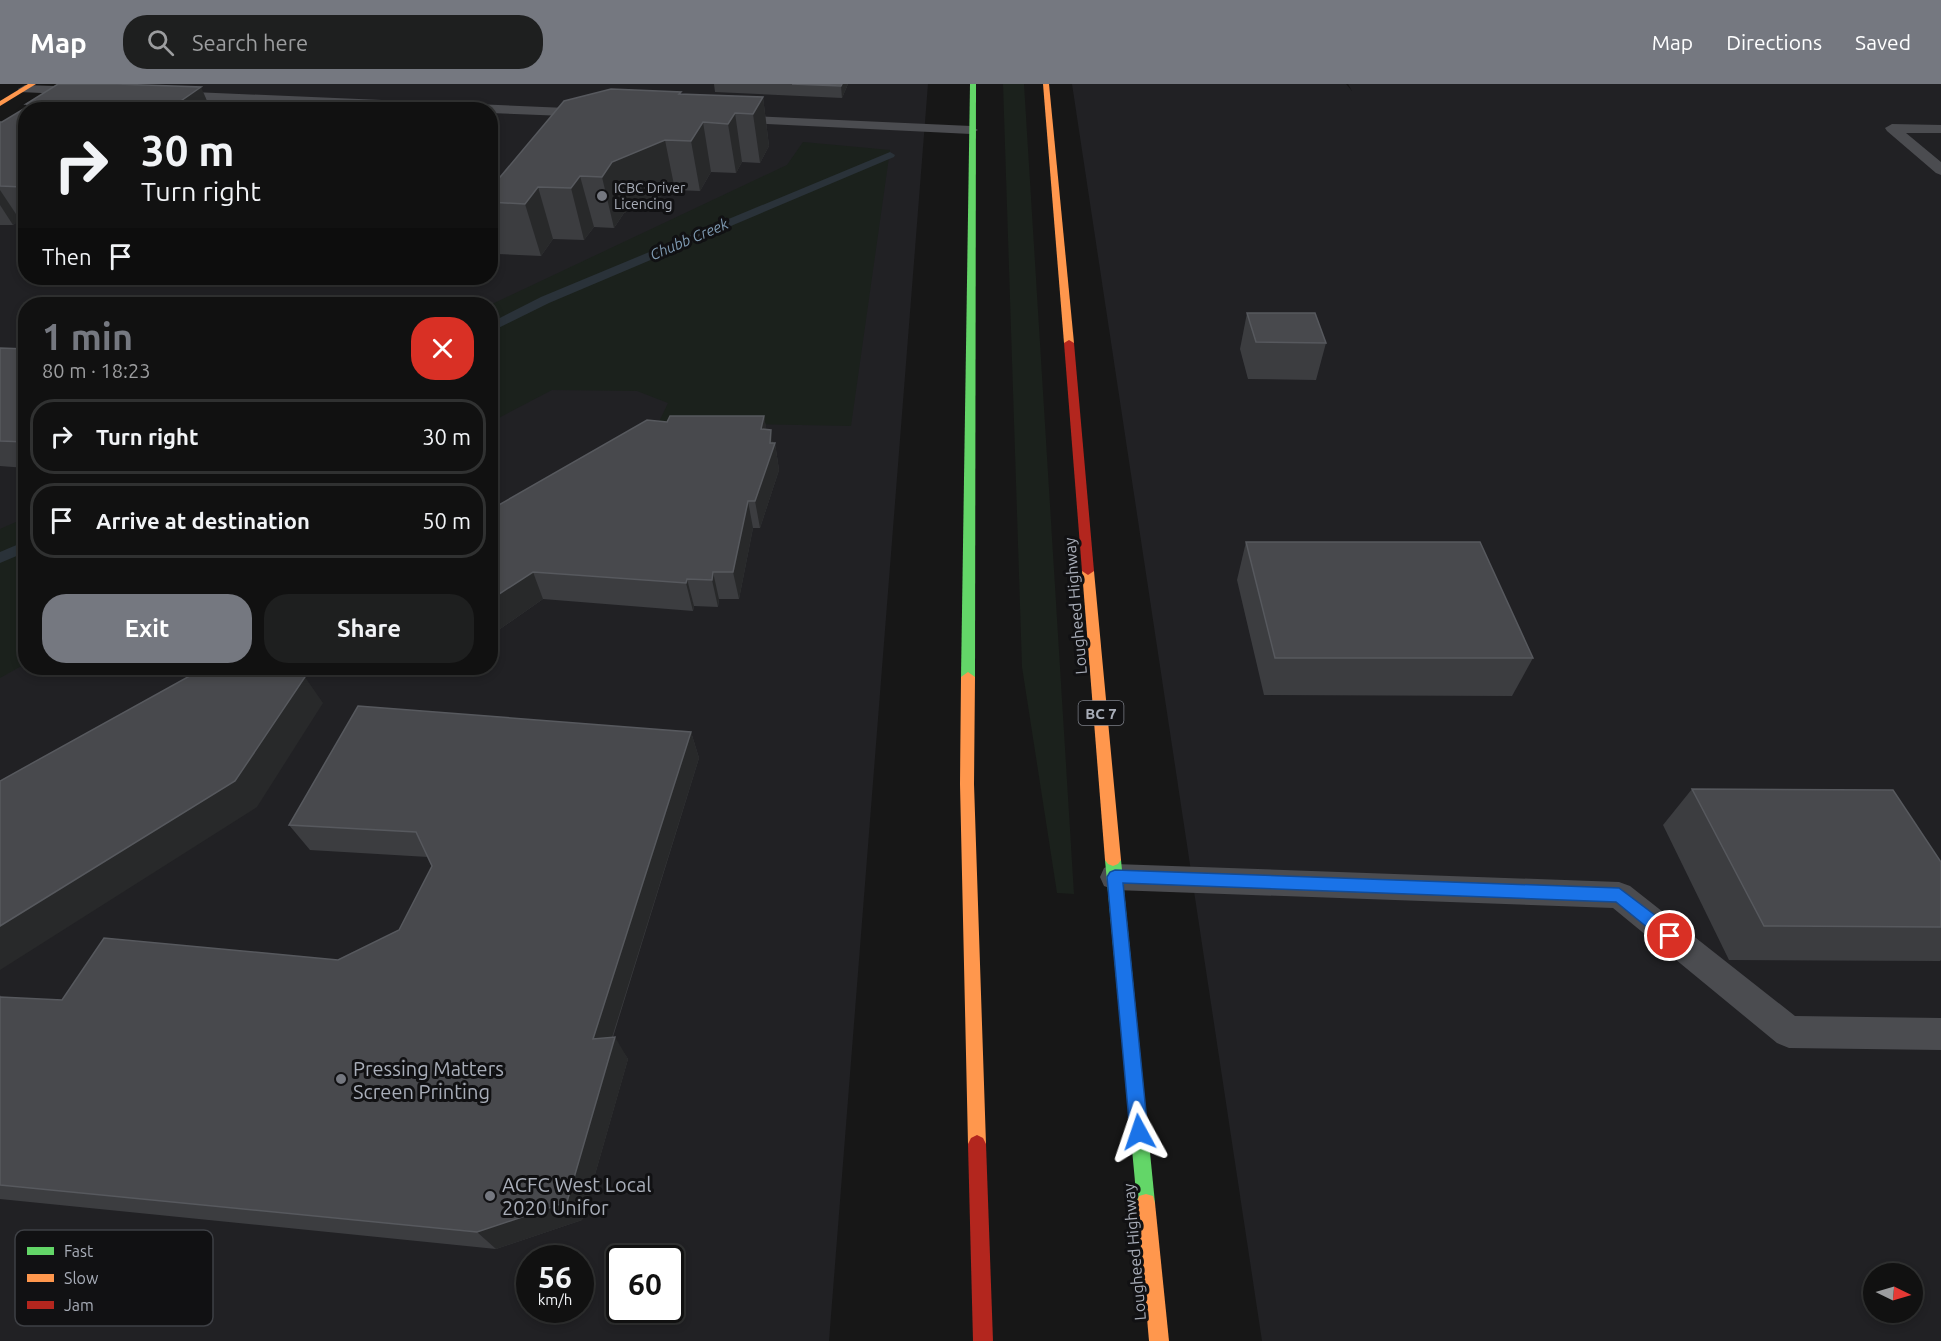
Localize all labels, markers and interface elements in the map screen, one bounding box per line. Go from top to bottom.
search box [123,15,543,69]
icon: search [144,26,177,59]
text: Map [30,27,87,58]
text: Search here [192,30,308,55]
text: Map [1652,30,1693,54]
text: Directions [1726,30,1822,54]
text: Saved [1855,30,1911,54]
icon: right [42,126,120,204]
text: 30 m [141,127,235,174]
text: Turn right [141,176,261,206]
place label: ICBC Driver Licencing [614,180,686,212]
marker: ICBC Driver Licencing [595,189,609,203]
water label: Chubb Creek [647,215,731,263]
icon: arrive [104,240,137,273]
text: Then [42,244,92,269]
text: 1 min [42,316,133,357]
button: close [411,317,474,380]
text: 80 m · 18:23 [42,359,151,382]
icon: right [45,420,78,453]
text: Turn right [96,424,198,449]
text: 30 m [422,424,471,449]
icon: arrive [45,504,78,537]
text: Arrive at destination [96,508,310,533]
text: 50 m [422,508,471,533]
street label: Lougheed Highway [1060,537,1090,675]
button: Exit [42,594,252,663]
button: Share [264,594,474,663]
road number: BC 7 [1078,701,1124,725]
pin [1644,910,1695,961]
icon: arrive [1653,919,1686,952]
place label: Pressing Matters Screen Printing [353,1057,504,1103]
marker: Pressing Matters Screen Printing [334,1072,348,1086]
position arrow [1107,1100,1171,1164]
place label: ACFC West Local 2020 Unifor [502,1173,651,1219]
street label: Lougheed Highway [1119,1183,1149,1321]
marker: ACFC West Local 2020 Unifor [483,1189,497,1203]
legend [15,1230,213,1326]
text: Fast [64,1242,94,1260]
speed limit sign: 60 [606,1245,684,1323]
text: 56 [538,1260,572,1294]
north arrow [1863,1263,1923,1323]
map controls [1863,1263,1923,1323]
text: Slow [64,1269,99,1287]
text: km/h [538,1291,572,1308]
text: Jam [64,1296,94,1314]

